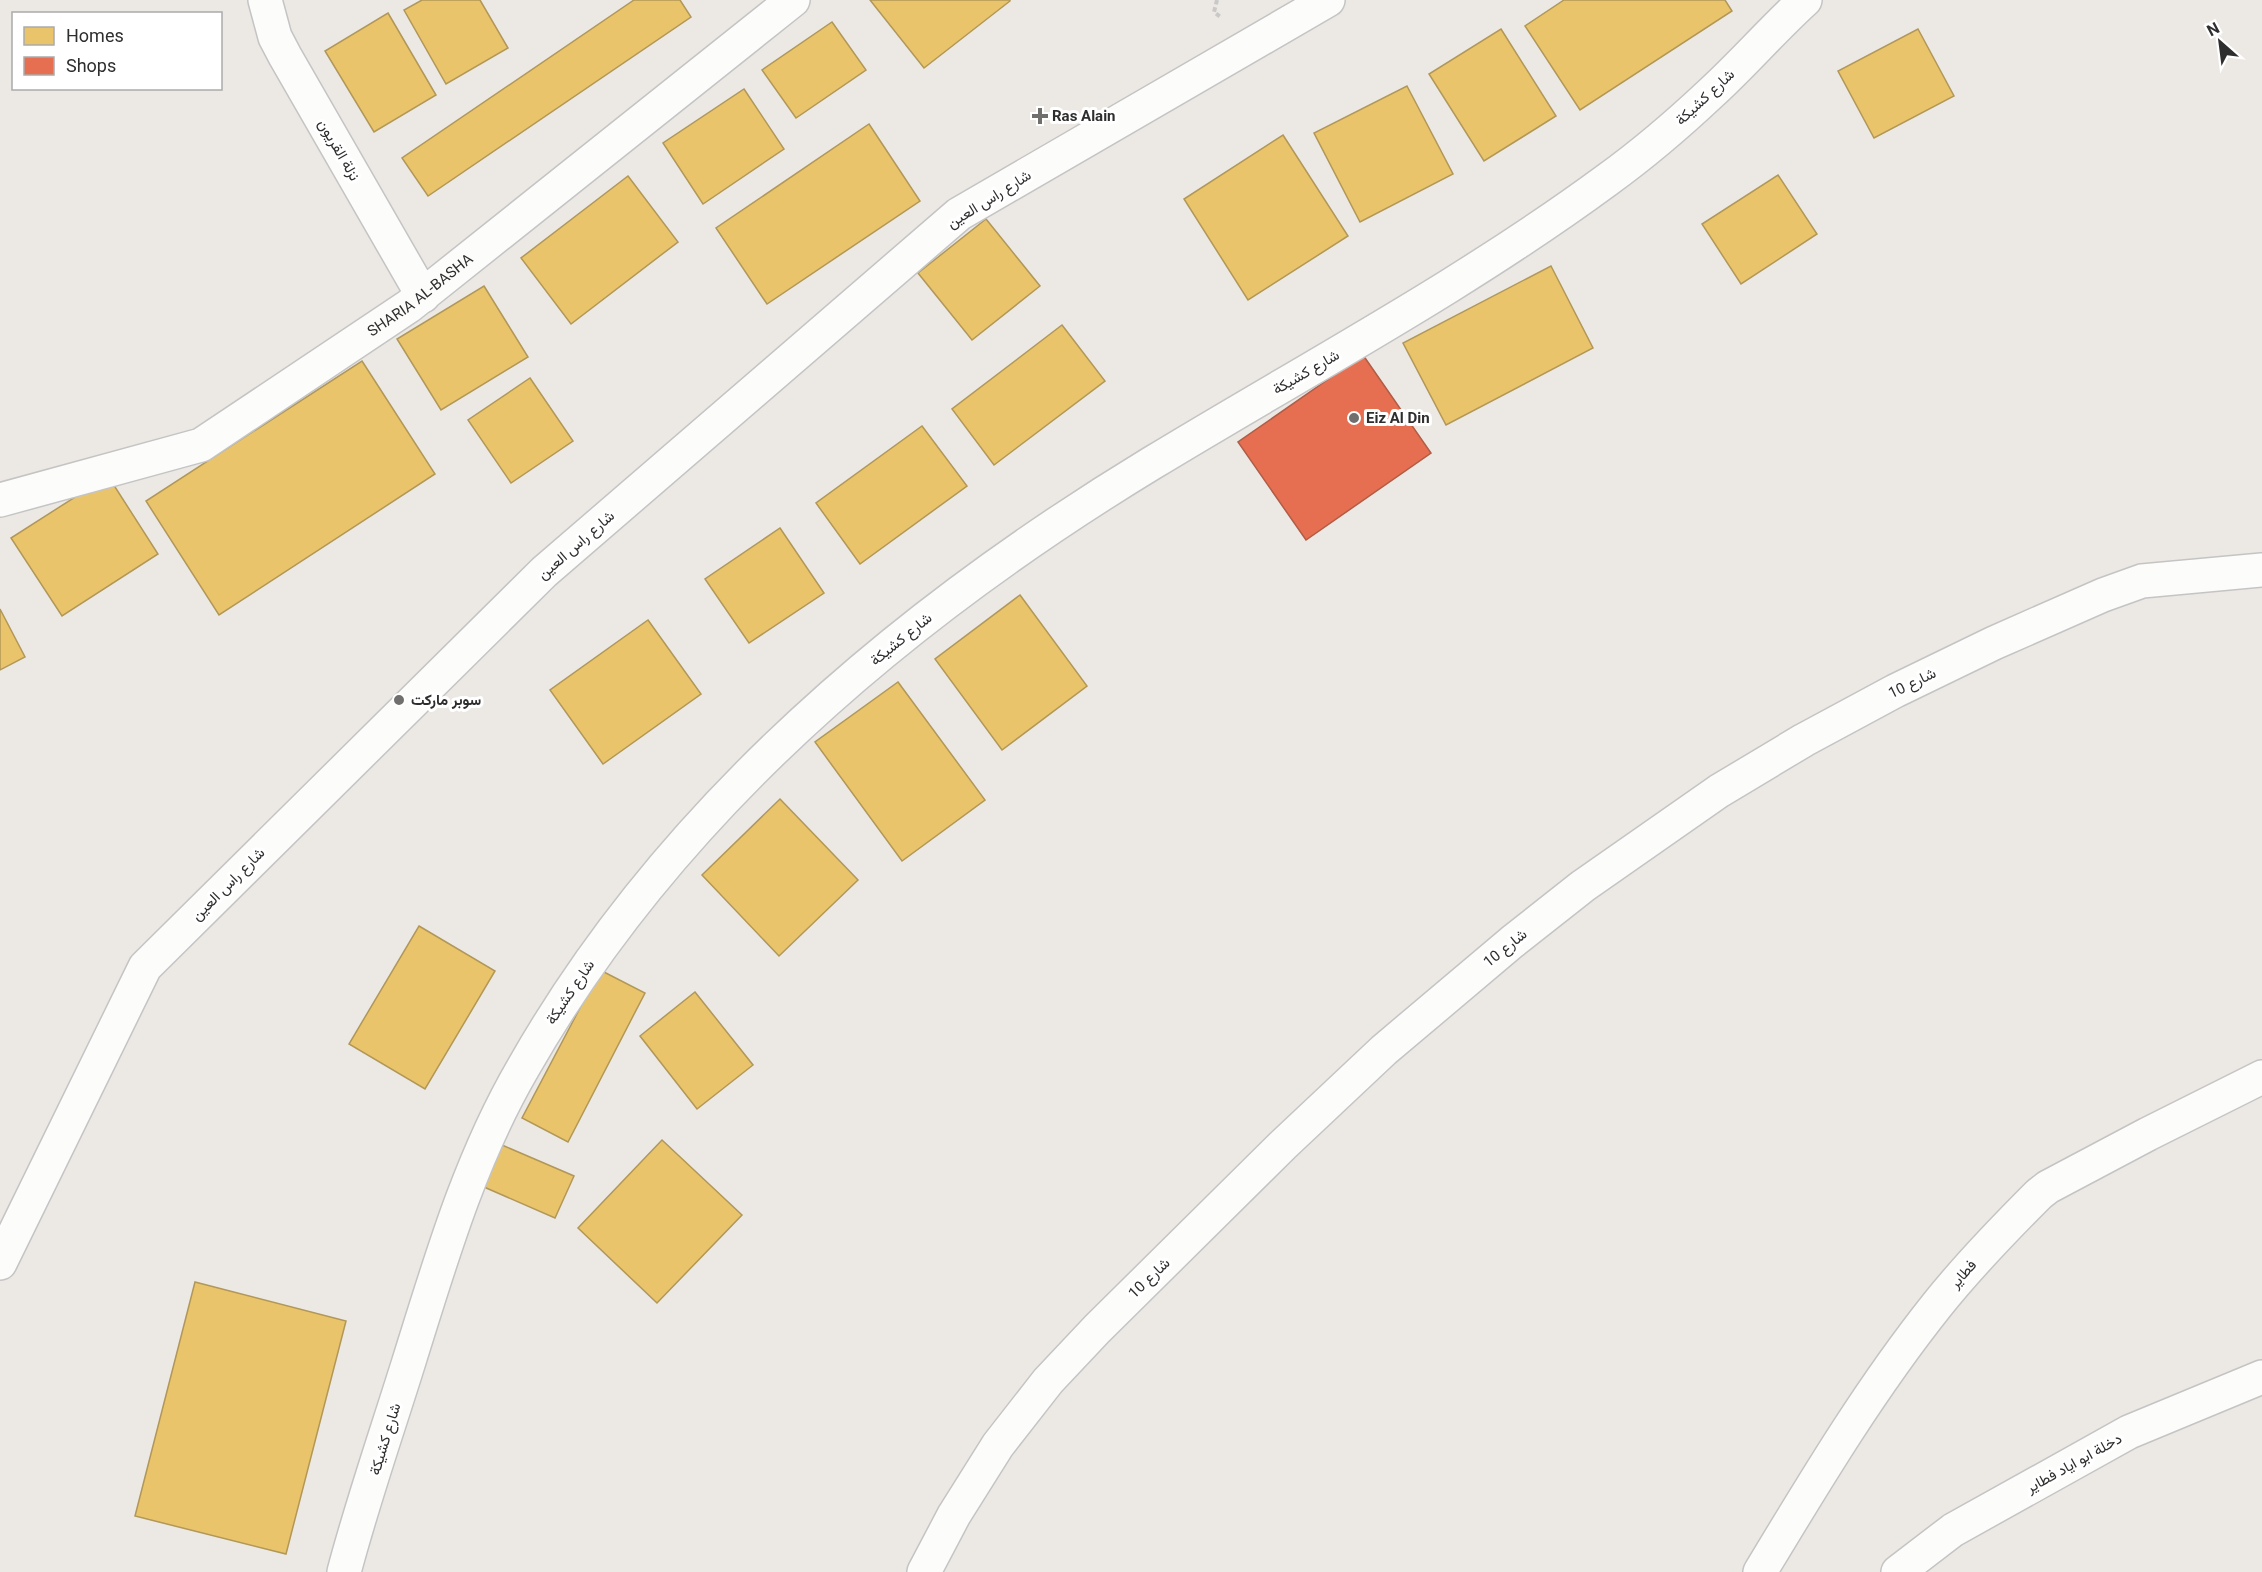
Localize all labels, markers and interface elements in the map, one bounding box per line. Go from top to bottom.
legend [12,12,222,90]
north arrow [2190,12,2250,72]
text: N [2204,18,2223,40]
text: Homes [66,25,124,46]
text: Shops [66,55,116,76]
street label: شارع كشيكة [1672,65,1740,130]
place label: Ras Alain [1052,107,1116,125]
marker: Ras Alain [1033,109,1047,123]
street label: نزلة القريون [314,116,364,184]
street label: شارع راس العين [943,166,1036,234]
street label: SHARIA AL-BASHA [364,250,477,340]
street label: شارع كشيكة [1269,346,1344,400]
place label: Eiz Al Din [1366,409,1430,427]
marker: Eiz Al Din [1347,411,1361,425]
street label: شارع راس العين [534,507,620,585]
street label: شارع كشيكة [867,609,937,671]
street label: شارع 10 [1885,664,1940,704]
place label: سوبر ماركت [411,691,481,709]
marker: سوبر ماركت [392,693,406,707]
street label: شارع راس العين [188,844,270,926]
street label: شارع 10 [1480,925,1532,973]
street label: شارع كشيكة [542,956,600,1029]
street label: شارع 10 [1124,1254,1175,1304]
street label: فطاير [1945,1256,1980,1293]
street label: شارع كشيكة [366,1401,406,1478]
street label: دخلة ابو اياد فطاير [2022,1429,2125,1497]

